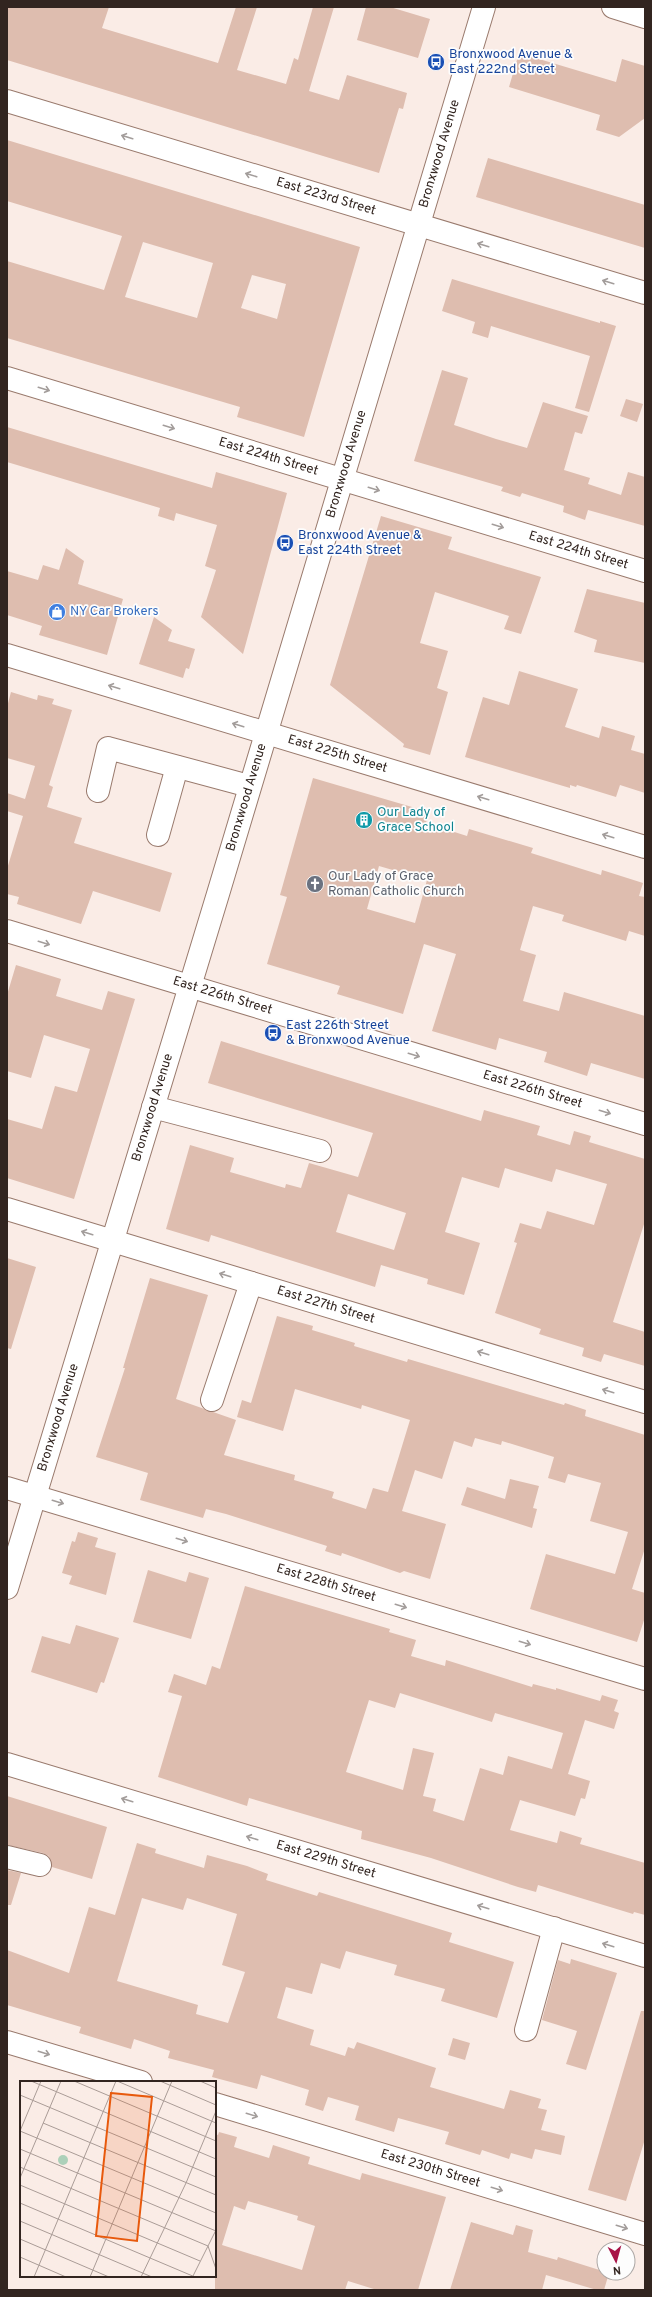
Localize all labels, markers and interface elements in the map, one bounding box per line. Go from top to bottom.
place label: Bronxwood Avenue & East 222nd Street [449,47,573,78]
bus stop icon: Bronxwood Avenue & East 222nd Street [426,52,446,72]
street label: Bronxwood Avenue [416,98,464,210]
one-way arrow [121,133,134,140]
one-way arrow [245,171,258,178]
street label: East 223rd Street [274,174,378,220]
one-way arrow [477,241,490,248]
one-way arrow [601,278,614,285]
one-way arrow [38,386,51,393]
street label: Bronxwood Avenue [323,408,371,520]
one-way arrow [162,424,175,431]
street label: East 224th Street [217,434,320,480]
one-way arrow [367,486,380,493]
one-way arrow [491,523,504,530]
place label: Bronxwood Avenue & East 224th Street [298,528,422,559]
street label: East 224th Street [527,528,630,573]
bus stop icon: Bronxwood Avenue & East 224th Street [275,533,295,553]
shop icon: NY Car Brokers [47,602,67,622]
place label: NY Car Brokers [70,604,159,620]
one-way arrow [107,683,120,690]
one-way arrow [232,721,245,728]
street label: East 225th Street [286,732,389,777]
street label: Bronxwood Avenue [223,742,271,854]
one-way arrow [477,794,490,801]
place label: Our Lady of Grace School [377,805,454,836]
building icon: Our Lady of Grace School [354,810,374,830]
one-way arrow [601,832,614,839]
place label: Our Lady of Grace Roman Catholic Church [328,869,464,900]
church icon: Our Lady of Grace Roman Catholic Church [305,874,325,894]
one-way arrow [38,940,51,947]
street label: East 226th Street [171,974,274,1019]
place label: East 226th Street & Bronxwood Avenue [286,1018,410,1049]
bus stop icon: East 226th Street & Bronxwood Avenue [263,1023,283,1043]
street label: Bronxwood Avenue [129,1052,177,1164]
one-way arrow [407,1052,420,1059]
street label: East 226th Street [481,1067,584,1113]
one-way arrow [599,1109,612,1116]
one-way arrow [81,1229,94,1236]
one-way arrow [218,1271,231,1278]
street label: East 227th Street [275,1283,377,1328]
one-way arrow [477,1349,490,1356]
street label: Bronxwood Avenue [35,1362,83,1474]
one-way arrow [601,1387,614,1394]
one-way arrow [51,1499,64,1506]
one-way arrow [176,1537,189,1544]
street label: East 228th Street [274,1561,378,1606]
one-way arrow [394,1603,407,1610]
one-way arrow [519,1640,532,1647]
one-way arrow [121,1796,134,1803]
one-way arrow [245,1834,258,1841]
street label: East 229th Street [274,1837,378,1883]
one-way arrow [477,1903,490,1910]
one-way arrow [601,1941,614,1948]
one-way arrow [38,2050,51,2057]
inset map [20,2081,216,2277]
one-way arrow [246,2112,259,2119]
street label: East 230th Street [379,2146,482,2192]
one-way arrow [491,2186,504,2193]
one-way arrow [615,2224,628,2231]
north arrow [596,2241,636,2281]
text: N [612,2263,622,2277]

